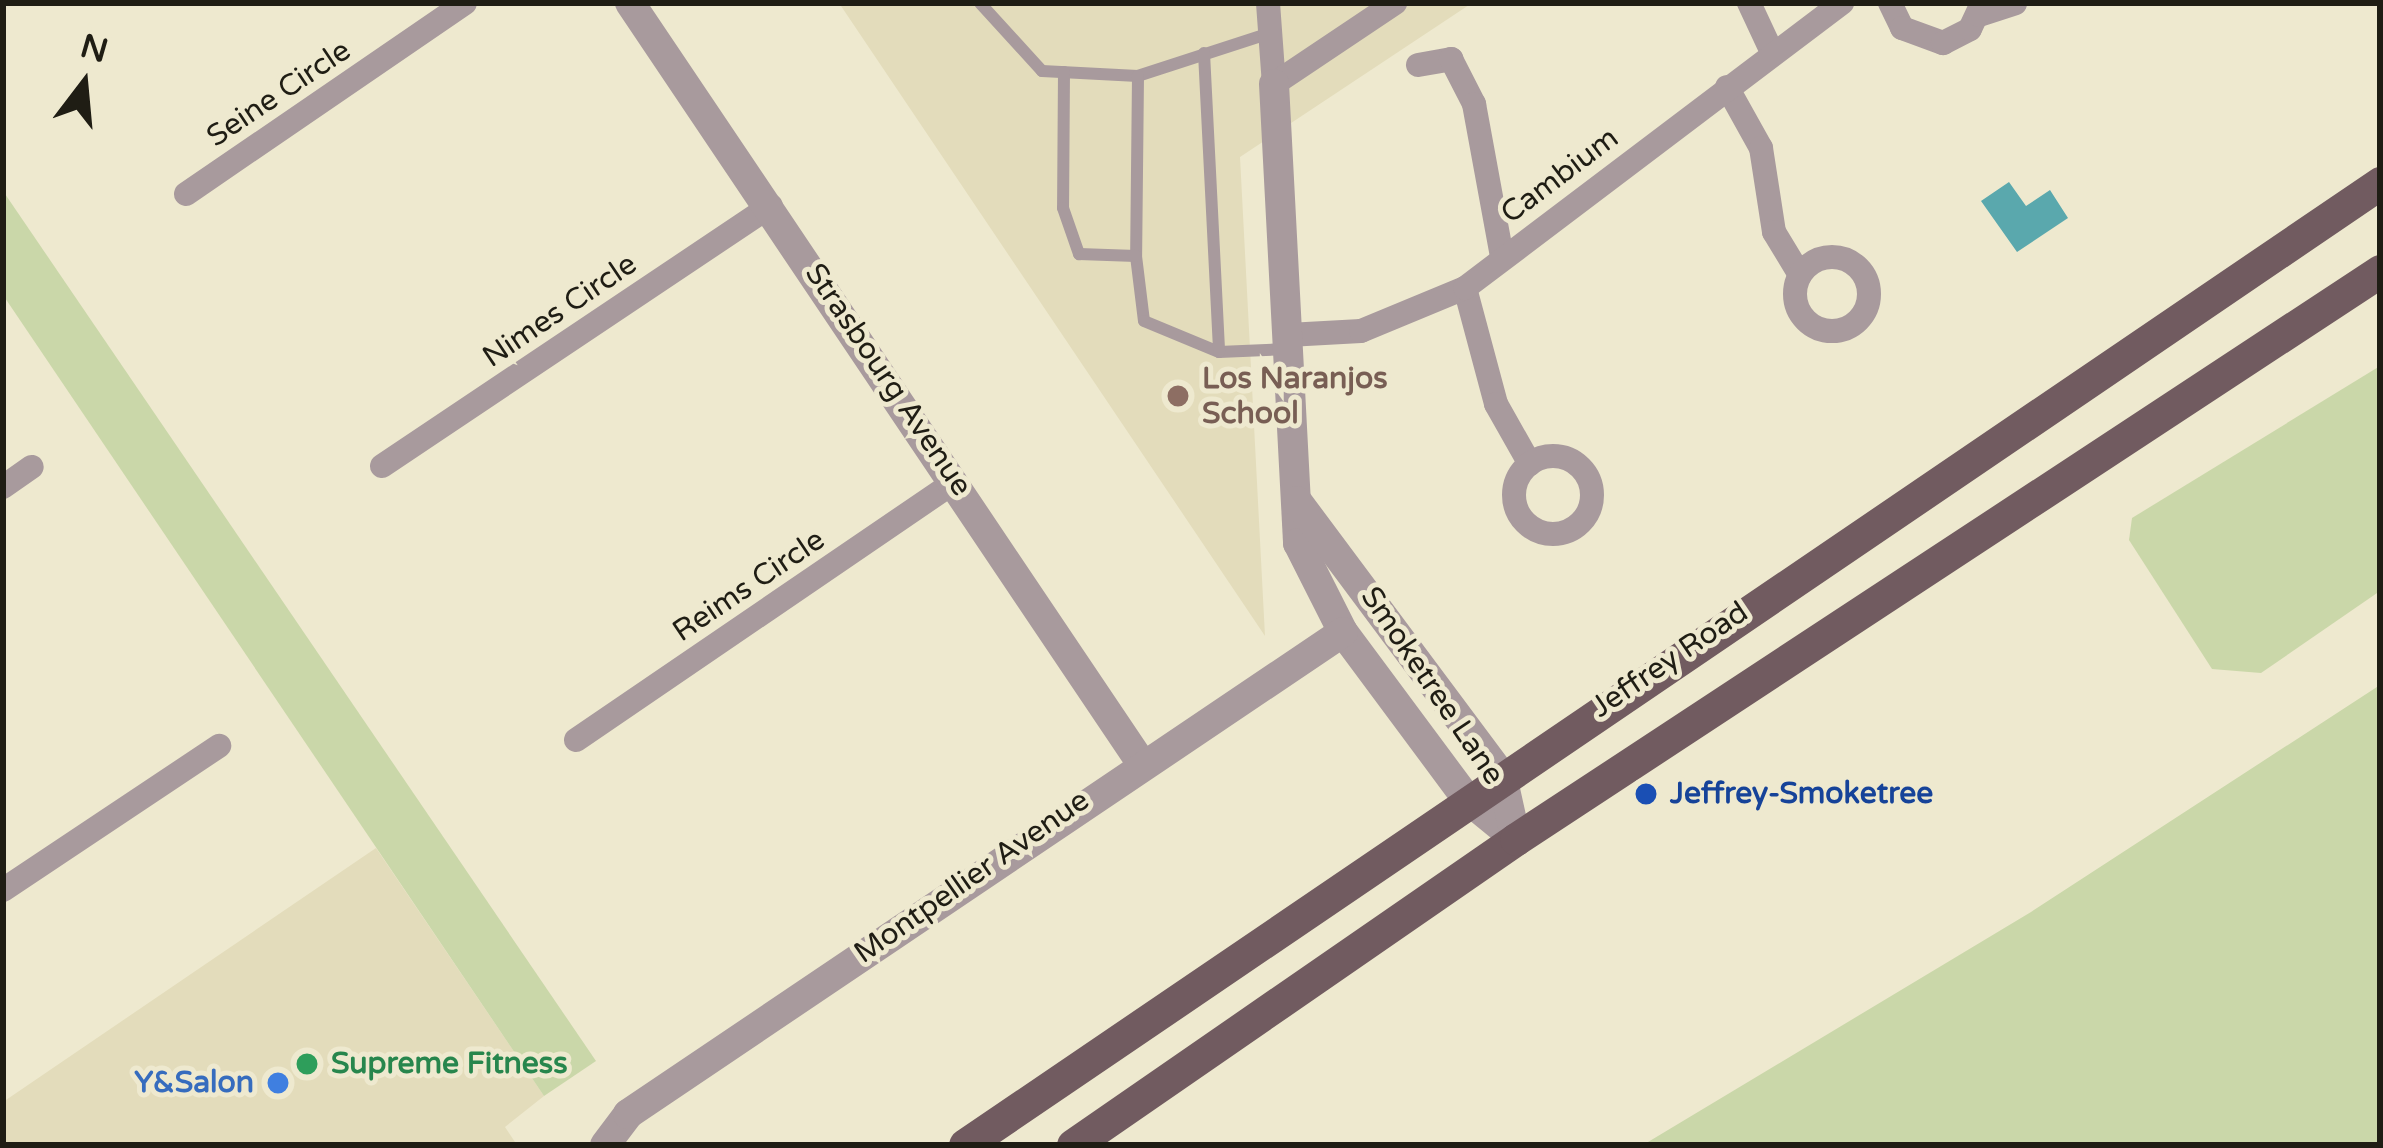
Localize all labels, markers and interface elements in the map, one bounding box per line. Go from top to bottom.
north arrow [24,24,144,144]
text: N [76,27,112,71]
street label: Seine Circle [200,33,358,155]
street label: Cambium [1494,120,1626,232]
street label: Nimes Circle [476,246,644,376]
street label: Strasbourg Avenue [797,257,979,503]
place label: Los Naranjos School [1202,361,1388,431]
marker: Los Naranjos School [1165,383,1191,409]
street label: Reims Circle [666,522,832,650]
street label: Smoketree Lane [1353,580,1511,792]
street label: Jeffrey Road [1585,594,1755,726]
place label: Jeffrey-Smoketree [1670,776,1933,812]
marker: Jeffrey-Smoketree [1633,781,1659,807]
street label: Montpellier Avenue [848,782,1096,972]
place label: Supreme Fitness [331,1046,568,1082]
marker: Supreme Fitness [294,1051,320,1077]
place label: Y&Salon [134,1065,254,1101]
marker: Y&Salon [265,1070,291,1096]

